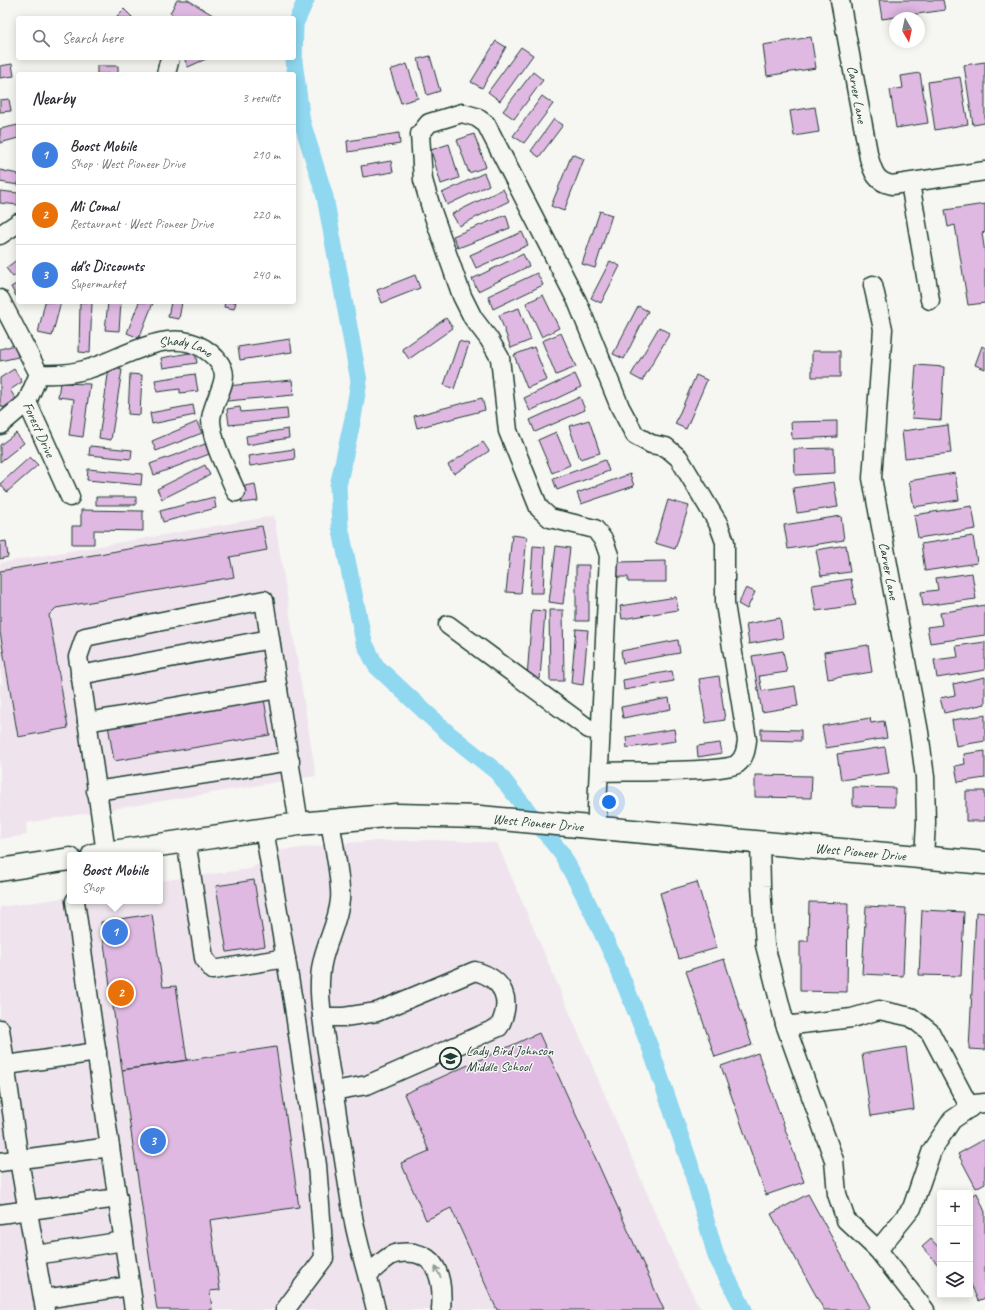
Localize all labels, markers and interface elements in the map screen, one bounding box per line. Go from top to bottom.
north arrow [889,12,925,48]
search box [16,16,296,60]
icon: search [30,27,52,49]
text: Search here [62,29,123,48]
street label: Carver Lane [843,64,871,126]
text: Nearby [32,88,75,109]
text: 3 results [242,90,280,106]
text: Boost Mobile [70,137,136,156]
text: 1 [42,147,48,163]
text: 210 m [252,147,280,163]
text: Shop · West Pioneer Drive [70,156,185,172]
text: Mi Comal [70,197,118,216]
text: 2 [42,207,48,223]
text: 220 m [252,207,280,223]
text: Restaurant · West Pioneer Drive [70,216,213,232]
text: dd's Discounts [70,257,144,276]
text: 3 [42,267,48,283]
text: 240 m [252,267,280,283]
text: Supermarket [70,276,125,292]
street label: Shady Lane [157,332,217,362]
street label: Forest Drive [19,399,59,461]
street label: Carver Lane [875,541,903,602]
your location [599,792,619,812]
street label: West Pioneer Drive [492,810,585,835]
street label: West Pioneer Drive [815,840,908,865]
popup [67,852,163,904]
text: Boost Mobile [82,861,148,880]
text: Shop [82,880,104,896]
pin: 1 [102,917,128,947]
pin: 2 [108,978,134,1008]
place label: Lady Bird Johnson Middle School [466,1042,554,1075]
school or university icon: Lady Bird Johnson Middle School [438,1045,464,1071]
pin: 3 [140,1126,166,1156]
map controls [937,1190,973,1298]
button: + [937,1190,973,1226]
button: − [937,1226,973,1262]
button: layers [937,1262,973,1298]
one-way arrow [433,1266,441,1278]

